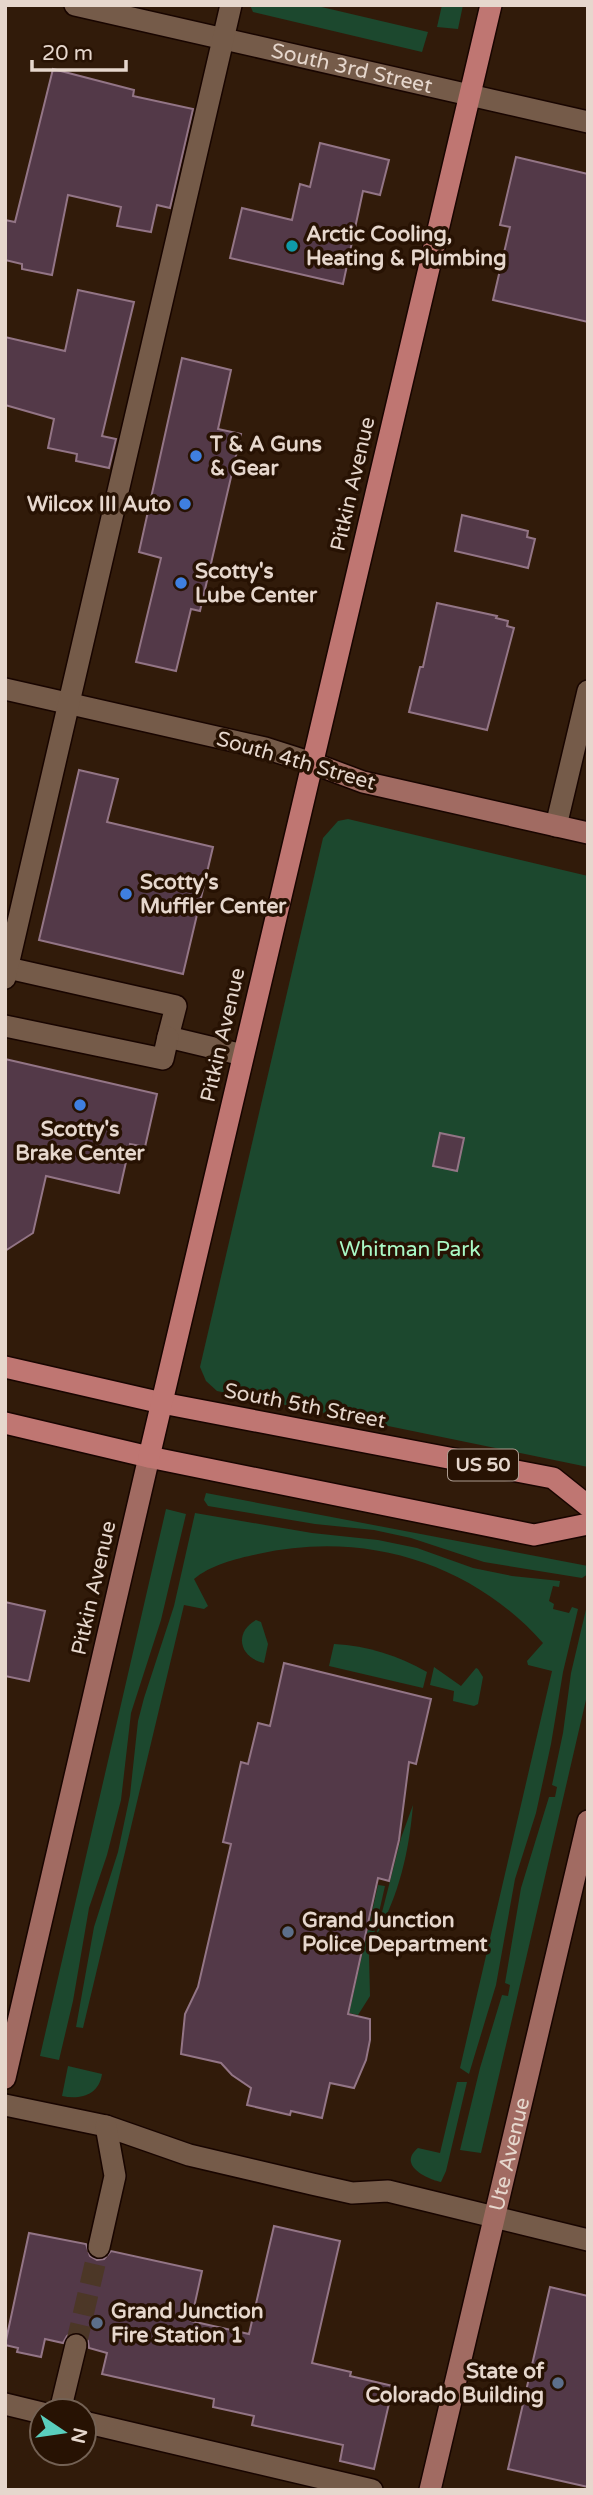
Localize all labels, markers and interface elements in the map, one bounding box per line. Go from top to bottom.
scale bar [32,28,126,72]
street label: South 3rd Street [269,38,435,99]
text: 20 m [42,41,93,66]
place label: Arctic Cooling, Heating & Plumbing [306,222,506,271]
marker: Arctic Cooling, Heating & Plumbing [284,238,300,254]
street label: Pitkin Avenue [325,414,381,554]
place label: T & A Guns & Gear [209,432,322,481]
marker: T & A Guns & Gear [188,448,204,464]
place label: Wilcox III Auto [27,492,171,517]
marker: Wilcox III Auto [177,496,193,512]
place label: Scotty's Lube Center [195,559,318,608]
marker: Scotty's Lube Center [173,575,189,591]
street label: South 4th Street [214,726,378,796]
place label: Scotty's Muffler Center [140,870,287,919]
marker: Scotty's Muffler Center [118,886,134,902]
street label: Pitkin Avenue [195,965,251,1105]
marker: Scotty's Brake Center [72,1097,88,1113]
place label: Scotty's Brake Center [15,1117,146,1166]
park label: Whitman Park [339,1237,481,1262]
street label: South 5th Street [222,1378,388,1434]
road number: US 50 [448,1450,518,1480]
street label: Pitkin Avenue [66,1518,122,1658]
place label: Grand Junction Police Department [302,1908,488,1957]
marker: Grand Junction Police Department [280,1924,296,1940]
street label: Ute Avenue [484,2095,535,2214]
place label: Grand Junction Fire Station 1 [111,2299,264,2348]
marker: Grand Junction Fire Station 1 [89,2315,105,2331]
place label: State of Colorado Building [365,2359,545,2408]
marker: State of Colorado Building [550,2375,566,2391]
north arrow [28,2397,98,2467]
text: N [66,2426,91,2446]

